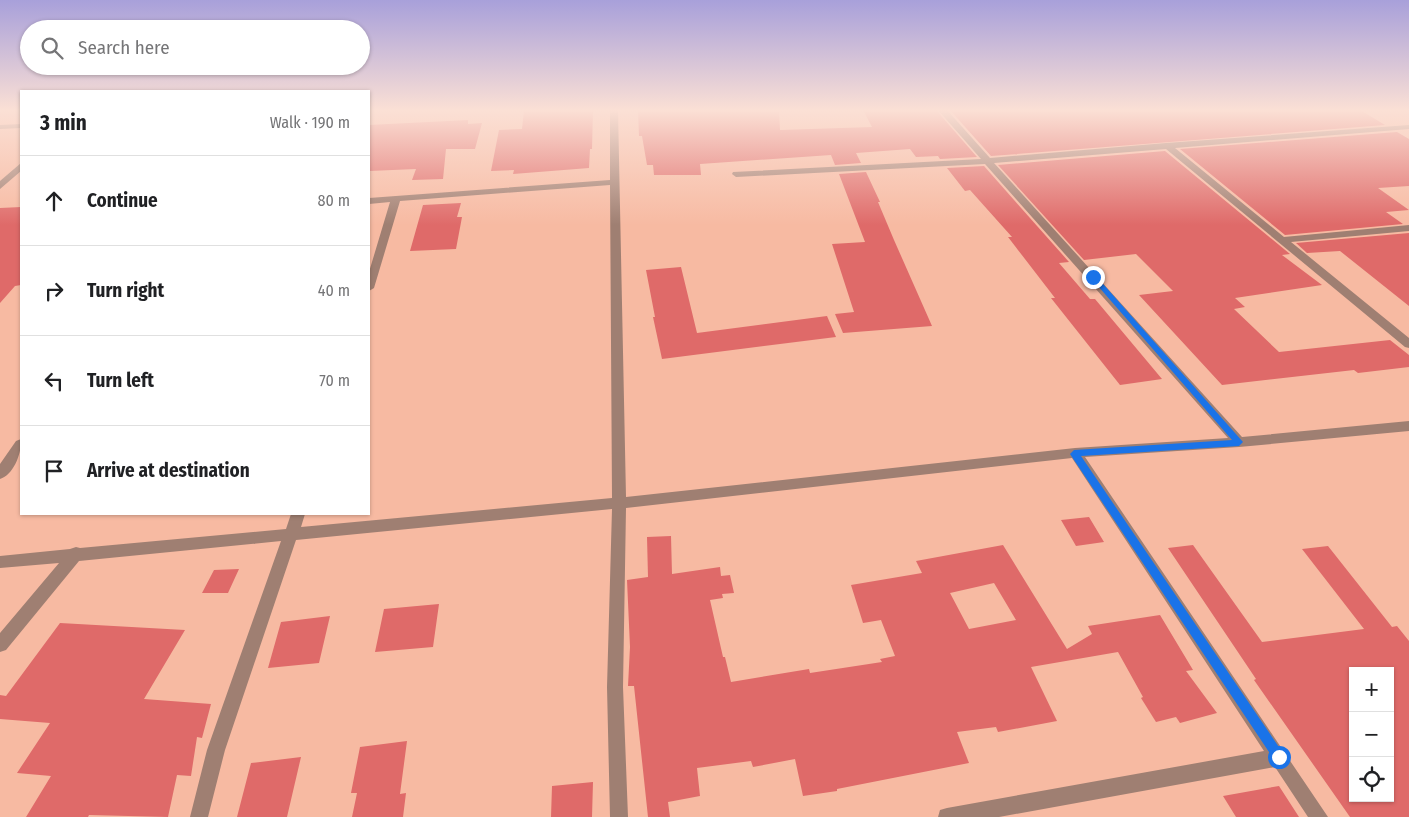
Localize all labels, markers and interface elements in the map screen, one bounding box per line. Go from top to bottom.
search box [20,20,370,75]
icon: search [38,34,66,62]
text: Search here [78,36,170,59]
text: 3 min [40,110,87,136]
text: Walk · 190 m [270,113,350,132]
icon: ahead [40,187,68,215]
text: Continue [87,189,158,212]
text: 80 m [318,191,350,210]
route end [1082,266,1105,289]
icon: right [40,277,68,305]
text: Turn right [87,279,164,302]
text: 40 m [318,281,350,300]
icon: left [40,367,68,395]
text: Turn left [87,369,154,392]
text: 70 m [319,371,350,390]
icon: arrive [40,457,68,485]
text: Arrive at destination [87,459,250,482]
map controls [1349,667,1394,802]
button: + [1349,667,1394,712]
button: − [1349,712,1394,757]
route start [1268,746,1291,769]
button: locate [1349,757,1394,802]

